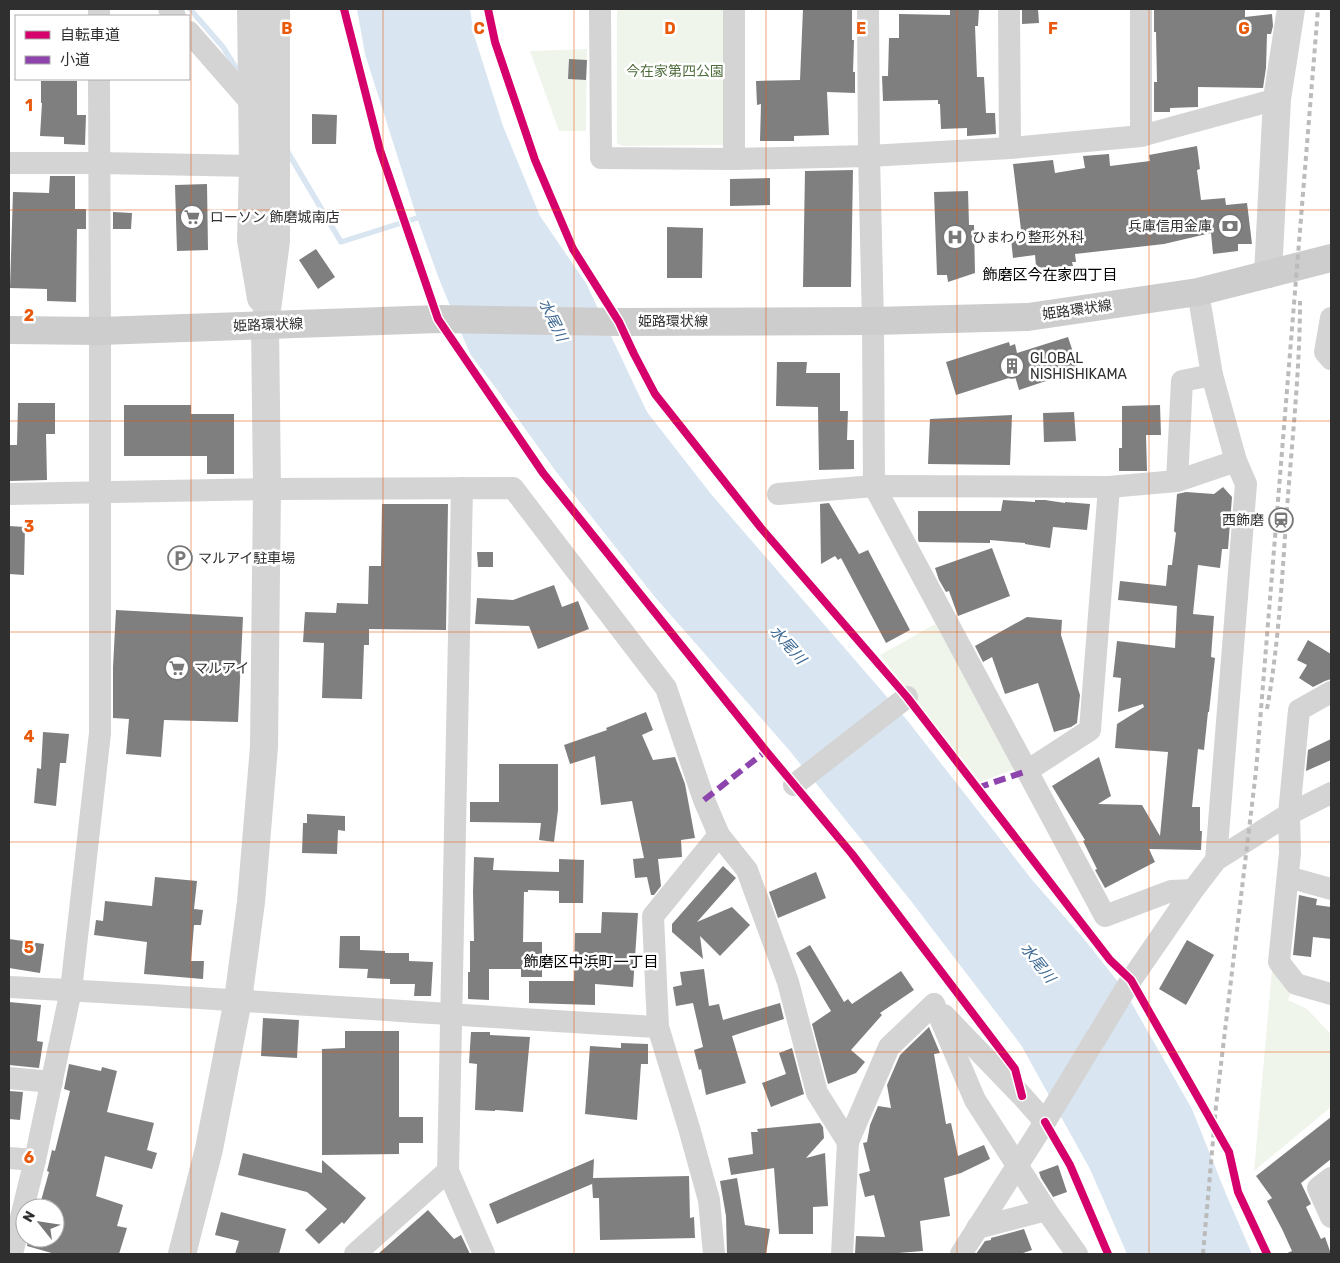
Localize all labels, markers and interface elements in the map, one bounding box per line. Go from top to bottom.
legend [15,15,190,80]
text: B [281,19,293,38]
text: C [473,19,485,38]
text: D [664,19,676,38]
text: E [856,19,866,38]
text: F [1048,19,1058,38]
text: G [1238,19,1250,38]
text: 自転車道 [60,26,120,44]
text: 小道 [60,51,90,69]
park label: 今在家第四公園 [626,63,724,80]
text: 1 [25,96,33,115]
supermarket icon: ローソン 飾磨城南店 [179,204,205,230]
place label: ローソン 飾磨城南店 [210,209,339,226]
bank icon: 兵庫信用金庫 [1217,213,1243,239]
place label: 兵庫信用金庫 [1128,218,1212,235]
hospital icon: ひまわり整形外科 [942,224,968,250]
place label: ひまわり整形外科 [972,229,1084,246]
district label: 飾磨区今在家四丁目 [982,266,1118,284]
water label: 水尾川 [535,296,572,346]
street label: 姫路環状線 [1041,297,1113,323]
text: 2 [24,306,34,325]
street label: 姫路環状線 [638,313,708,330]
street label: 姫路環状線 [233,315,303,335]
place label: GLOBAL NISHISHIKAMA [1030,350,1128,383]
building icon: GLOBAL NISHISHIKAMA [999,353,1025,379]
station icon: 西飾磨 [1268,507,1294,533]
place label: 西飾磨 [1222,512,1264,529]
text: 3 [24,517,34,536]
parking icon: マルアイ駐車場 [167,545,193,571]
place label: マルアイ駐車場 [198,550,295,567]
water label: 水尾川 [766,622,811,669]
supermarket icon: マルアイ [164,655,190,681]
place label: マルアイ [194,660,249,677]
text: 4 [24,727,35,746]
text: 5 [24,938,34,957]
water label: 水尾川 [1017,940,1060,988]
district label: 飾磨区中浜町一丁目 [523,953,659,971]
text: 6 [24,1148,34,1167]
north arrow [15,1198,65,1248]
text: N [19,1208,39,1225]

